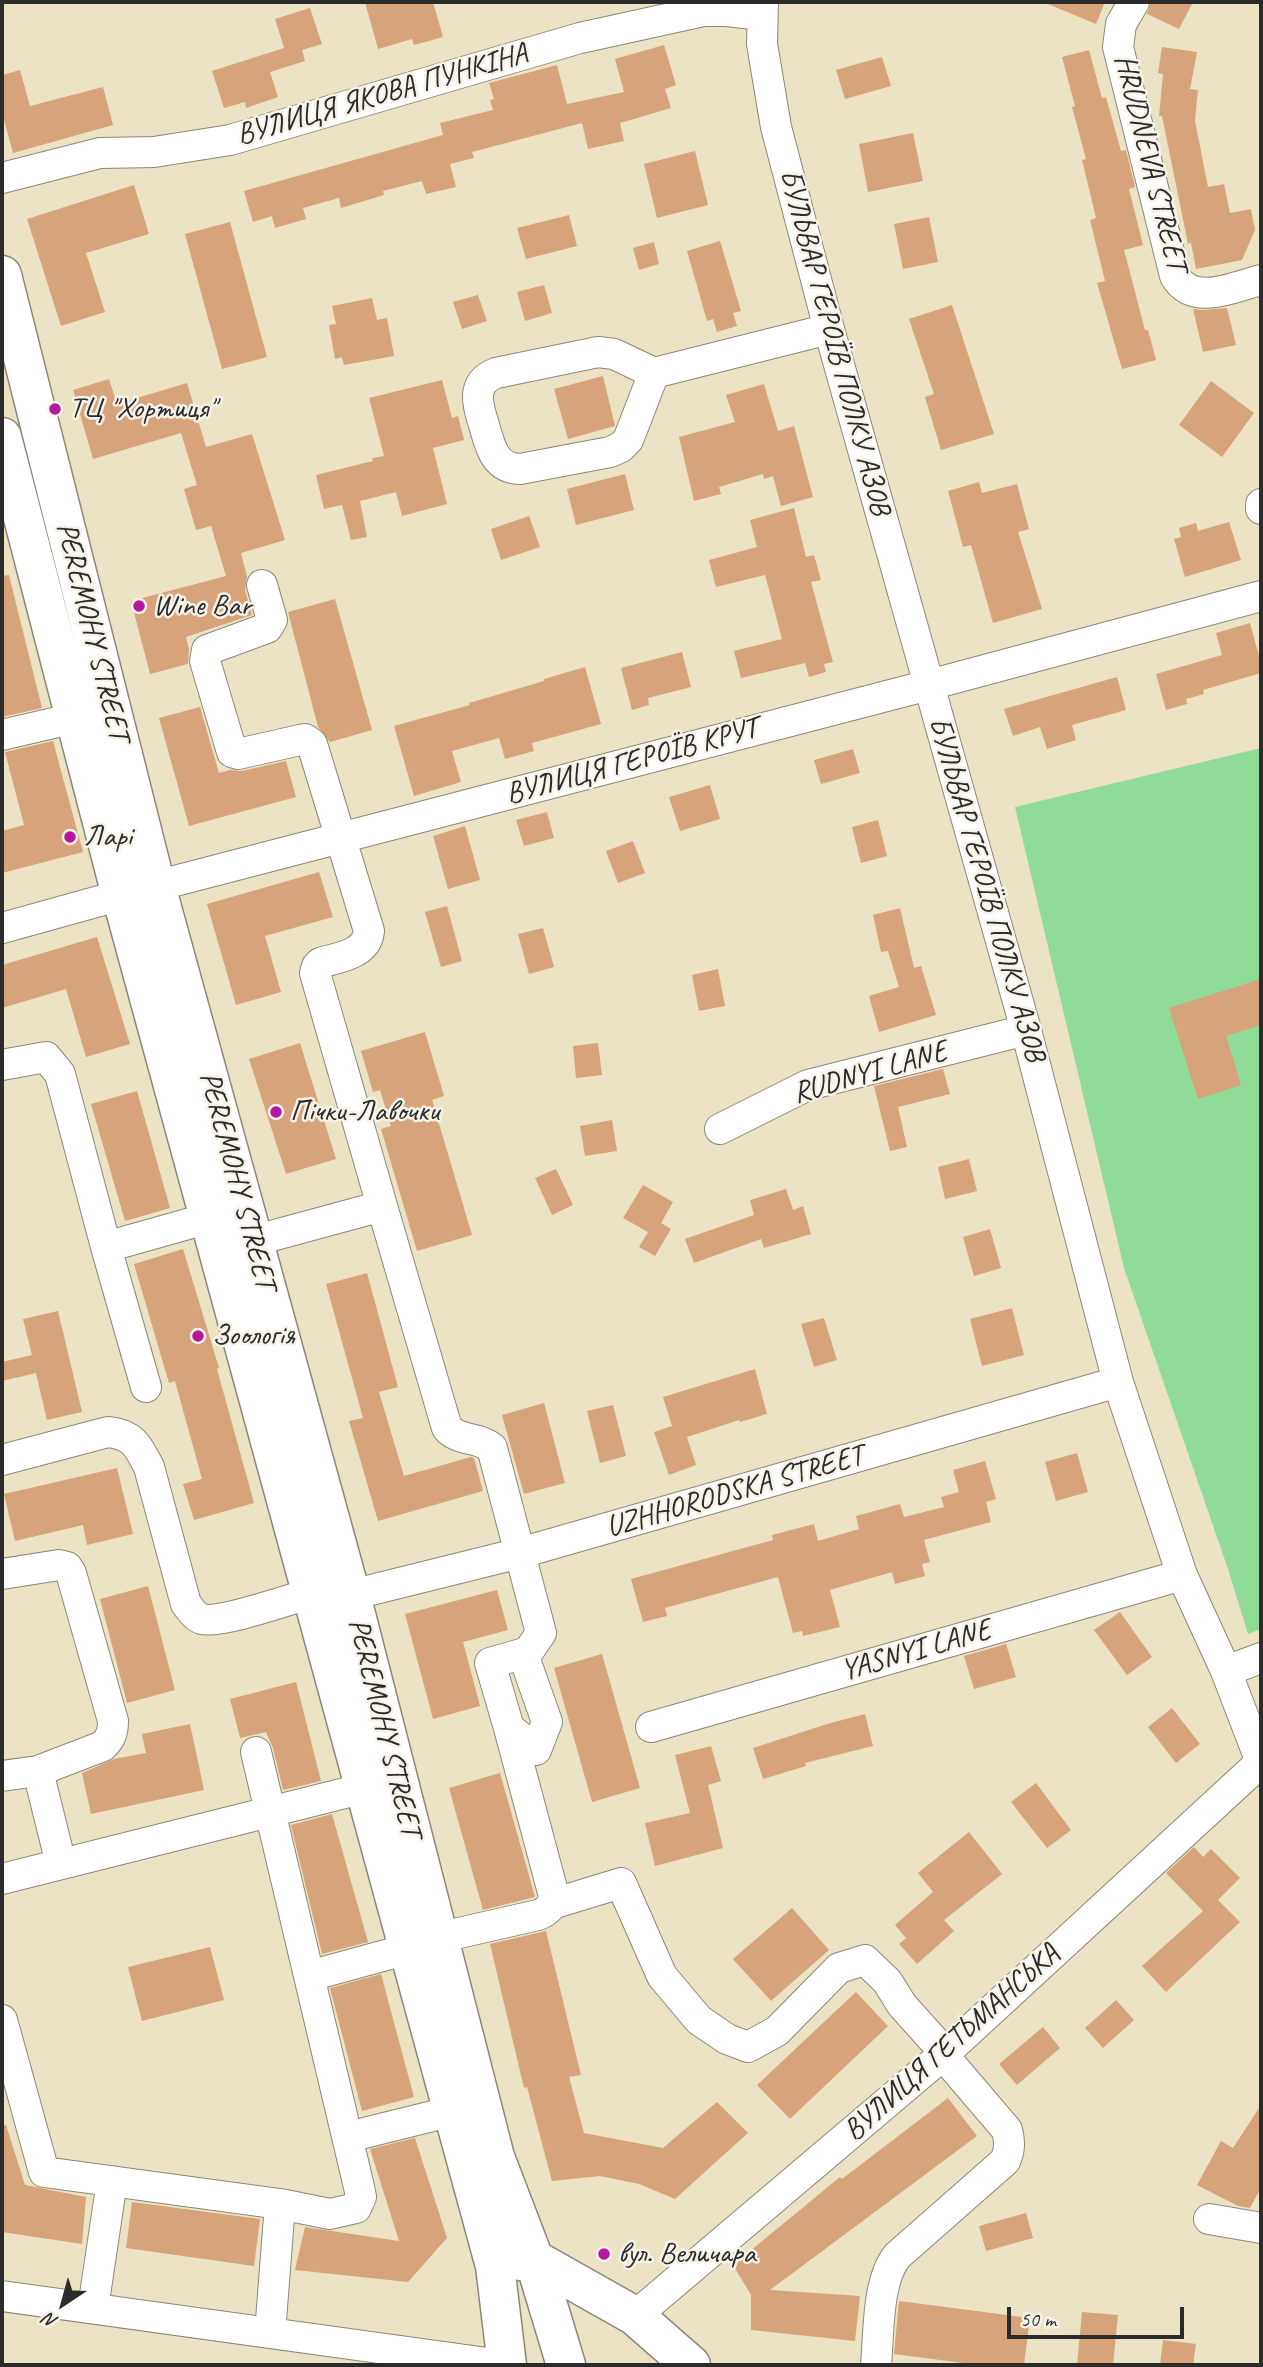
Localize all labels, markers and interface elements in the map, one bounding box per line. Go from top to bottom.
street label: ВУЛИЦЯ ЯКОВА ПУНКІНА [233,36,531,154]
street label: HRUDNEVA STREET [1106,51,1194,275]
street label: БУЛЬВАР ГЕРОЇВ ПОЛКУ АЗОВ [771,166,897,518]
place label: ТЦ "Хортиця" [69,391,215,427]
marker: ТЦ "Хортиця" [47,401,63,417]
street label: PEREMOHY STREET [47,519,137,745]
place label: Wine Bar [153,588,251,624]
marker: Wine Bar [131,598,147,614]
street label: ВУЛИЦЯ ГЕРОЇВ КРУТ [502,711,762,813]
street label: БУЛЬВАР ГЕРОЇВ ПОЛКУ АЗОВ [920,713,1052,1065]
place label: Ларі [84,819,132,855]
marker: Ларі [62,829,78,845]
street label: RUDNYI LANE [789,1034,951,1112]
street label: PEREMOHY STREET [191,1068,283,1294]
place label: Пічки-Лавочки [290,1094,439,1130]
marker: Пічки-Лавочки [268,1104,284,1120]
place label: Зоологія [212,1318,295,1354]
marker: Зоологія [190,1328,206,1344]
street label: UZHHORODSKA STREET [602,1438,868,1546]
street label: YASNYI LANE [837,1612,995,1690]
street label: PEREMOHY STREET [339,1615,429,1841]
street label: ВУЛИЦЯ ГЕТЬМАНСЬКА [837,1937,1067,2149]
place label: вул. Величара [618,2236,756,2272]
marker: вул. Величара [596,2246,612,2262]
north arrow [28,2269,98,2339]
scale bar [1011,2294,1188,2338]
text: 50 m [1020,2306,1056,2332]
text: N [39,2308,62,2334]

